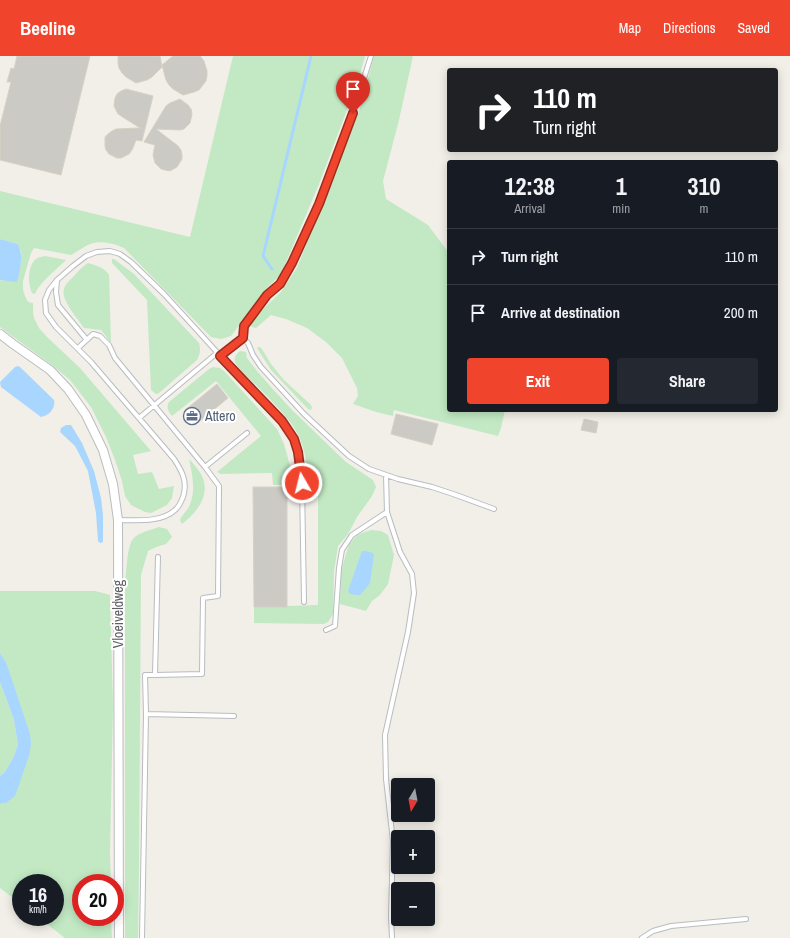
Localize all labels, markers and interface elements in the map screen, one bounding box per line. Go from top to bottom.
text: Beeline [20,15,75,41]
text: Map [619,19,641,37]
text: Directions [663,19,715,37]
text: Saved [737,19,770,37]
pin [336,72,370,113]
icon: arrive [342,78,364,100]
text: 110 m [533,79,597,117]
icon: right [467,84,519,136]
text: Turn right [533,115,596,140]
text: 12:38 [505,170,555,202]
text: 1 [616,170,627,202]
text: 310 [688,170,720,202]
text: Arrival [514,200,545,217]
text: min [612,200,630,217]
text: m [700,200,708,217]
icon: right [467,246,489,268]
text: Turn right [501,246,558,267]
text: 110 m [725,246,758,267]
icon: arrive [467,302,489,324]
text: Arrive at destination [501,302,620,323]
text: 200 m [724,302,758,323]
button: Exit [467,358,609,404]
button: Share [617,358,758,404]
office icon: Attero [182,406,202,426]
place label: Attero [204,407,236,425]
position arrow [281,462,323,504]
street label: Vloeiveldweg [109,579,127,648]
north arrow [391,778,435,822]
map controls [391,778,435,926]
button: + [391,830,435,874]
speed limit sign: 20 [72,874,124,926]
text: 16 [29,881,47,908]
button: − [391,882,435,926]
text: km/h [29,903,47,916]

